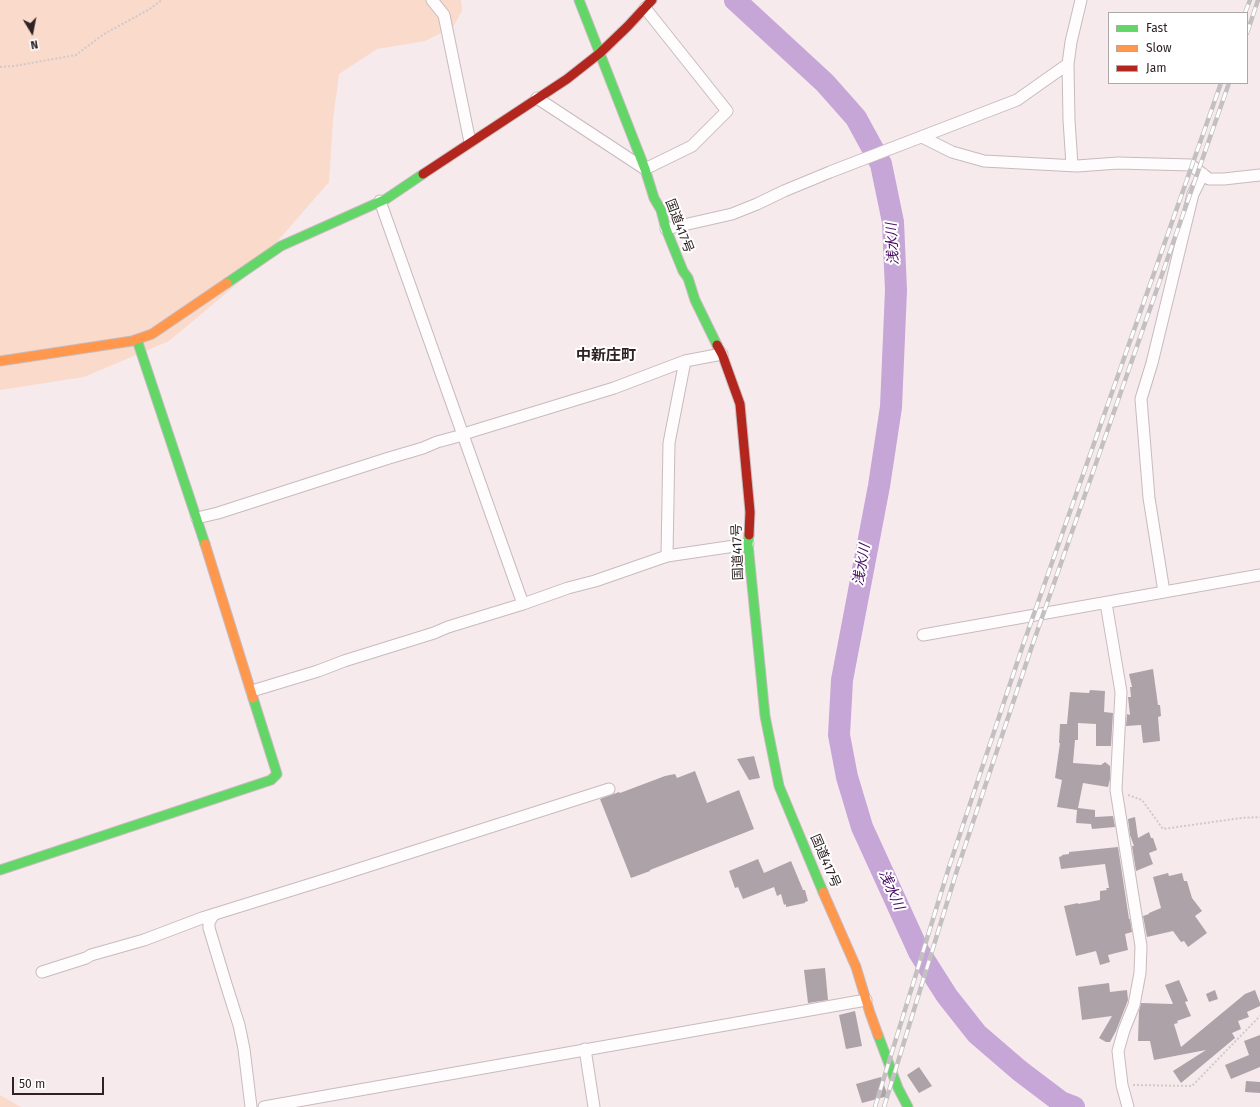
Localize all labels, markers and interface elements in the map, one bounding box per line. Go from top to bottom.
north arrow [12,12,52,52]
legend [1108,12,1248,84]
text: Fast [1146,21,1168,35]
text: N [29,37,39,51]
text: Slow [1146,41,1172,55]
text: Jam [1146,61,1166,75]
street label: 国道417号 [662,197,696,255]
water label: 浅水川 [884,223,902,265]
district label: 中新庄町 [576,347,636,365]
street label: 国道417号 [729,523,747,581]
water label: 浅水川 [850,543,874,587]
street label: 国道417号 [807,832,843,890]
water label: 浅水川 [875,867,907,913]
scale bar [14,1069,106,1095]
text: 50 m [19,1077,45,1091]

